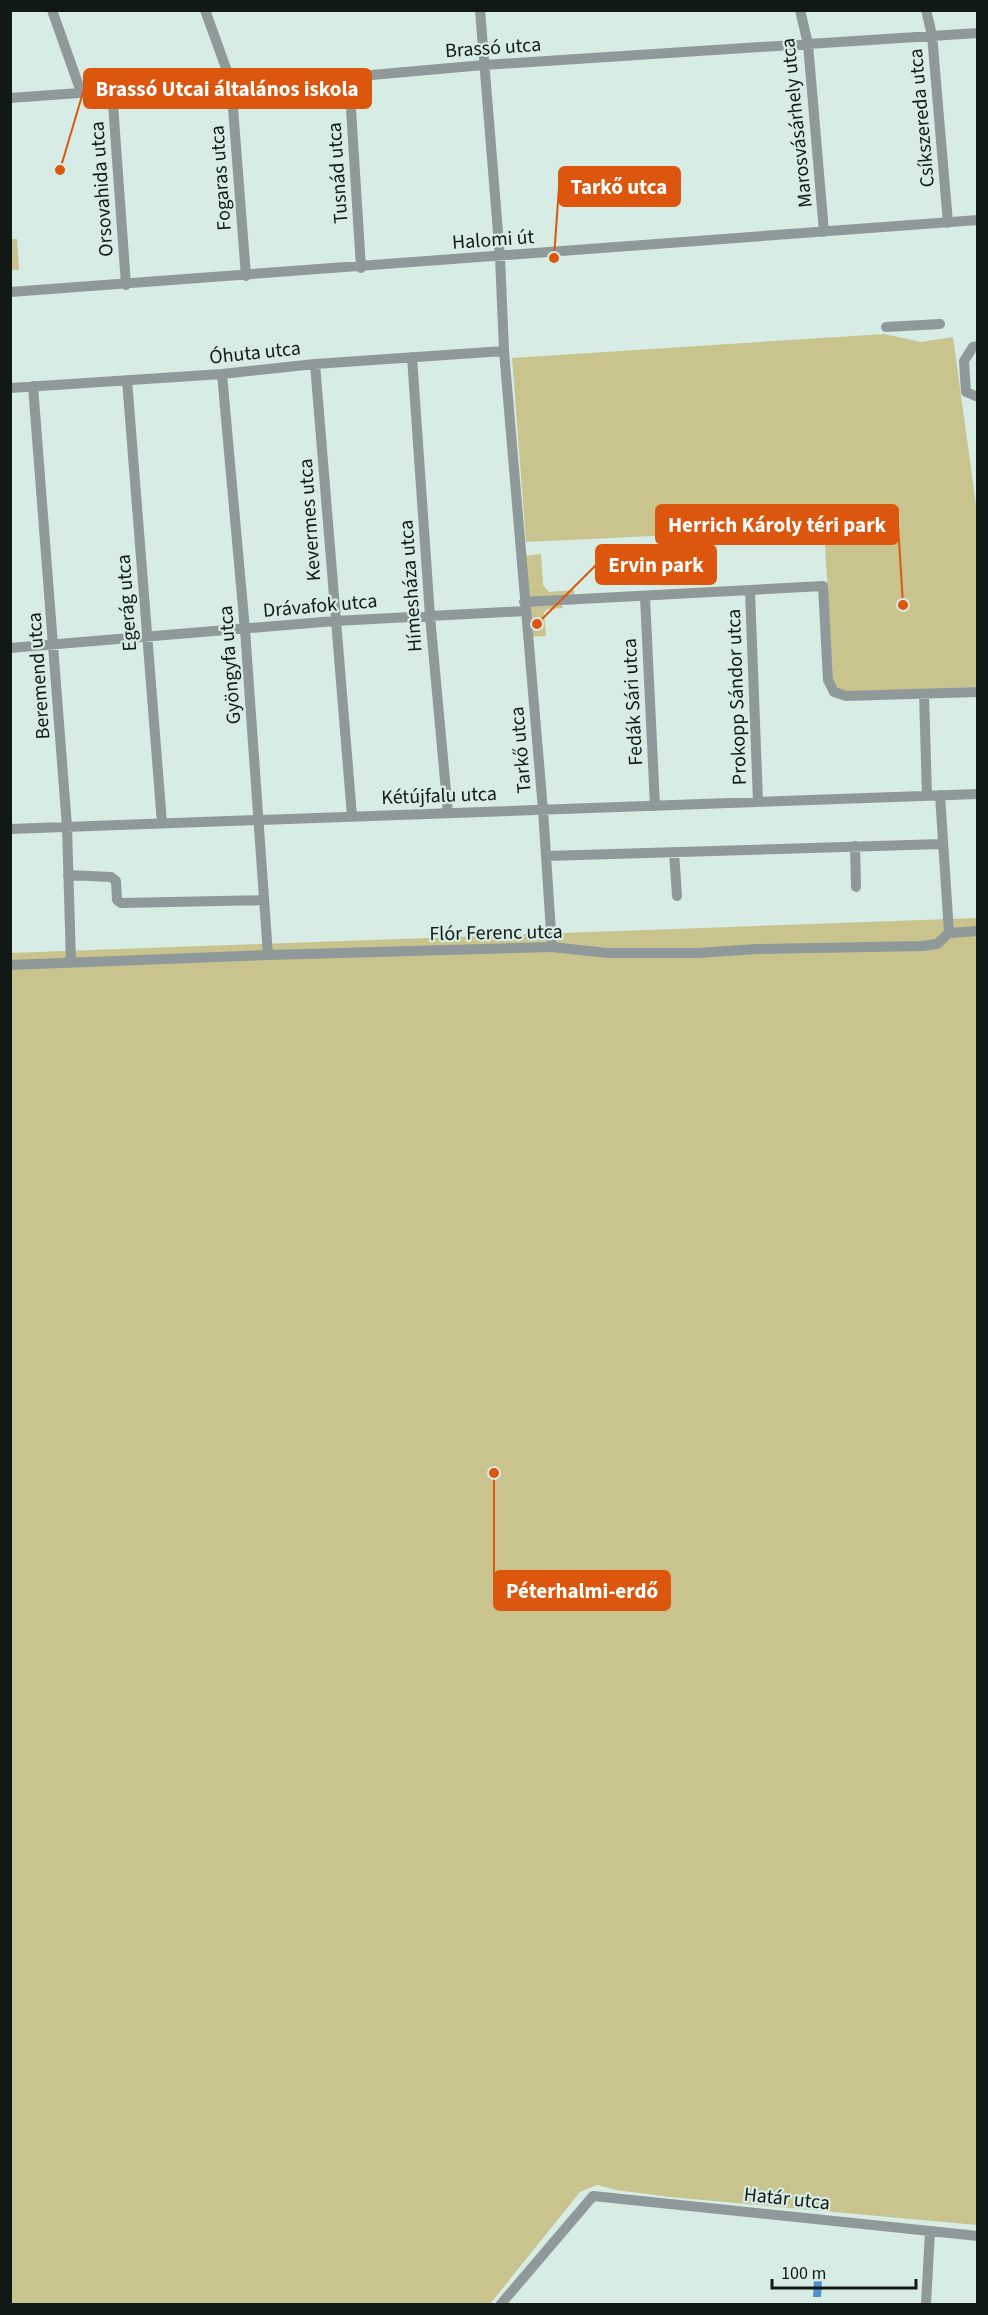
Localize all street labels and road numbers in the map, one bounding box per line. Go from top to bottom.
street label: Brassó utca [444,31,542,65]
street label: Marosvásárhely utca [774,37,820,209]
street label: Csíkszereda utca [902,47,942,189]
street label: Orsovahida utca [83,120,121,258]
street label: Tusnád utca [320,121,356,225]
street label: Fogaras utca [203,124,239,232]
street label: Halomi út [451,223,535,257]
street label: Óhuta utca [208,334,302,372]
street label: Kevermes utca [292,458,328,582]
street label: Hímesháza utca [392,519,430,653]
street label: Egerág utca [110,553,144,652]
street label: Drávafok utca [262,587,378,625]
street label: Gyöngyfa utca [212,605,248,725]
street label: Prokopp Sándor utca [720,608,754,786]
street label: Beremend utca [21,611,57,740]
street label: Fedák Sári utca [616,638,650,766]
street label: Tarkő utca [503,705,539,794]
street label: Kétújfalu utca [381,780,497,812]
street label: Flór Ferenc utca [429,918,563,948]
street label: Határ utca [742,2181,831,2217]

